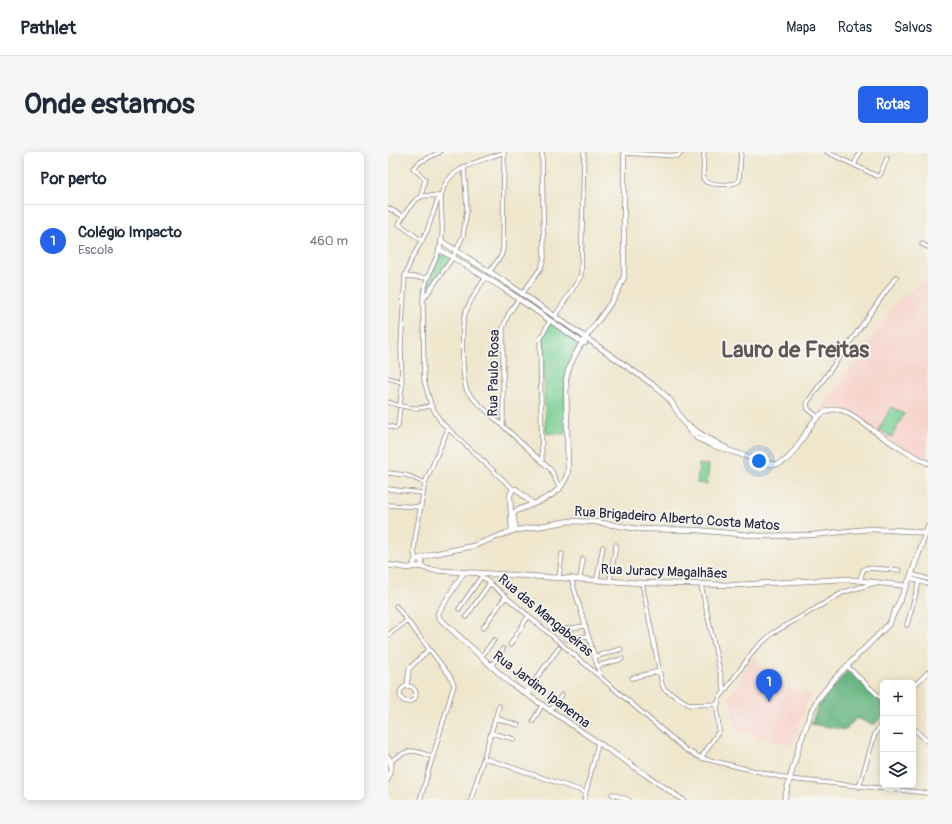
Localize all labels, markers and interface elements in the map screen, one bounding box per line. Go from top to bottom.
text: Pathlet [20,16,76,40]
text: Mapa [786,19,816,36]
text: Rotas [838,19,872,36]
text: Salvos [894,19,932,36]
button: Rotas [858,86,928,123]
text: Onde estamos [24,87,195,122]
text: Por perto [40,168,107,189]
text: Colégio Impacto [78,223,182,242]
text: 1 [50,233,56,249]
text: 460 m [310,233,348,249]
text: Escola [78,242,113,258]
street label: Rua Paulo Rosa [484,329,503,417]
district label: Lauro de Freitas [721,336,869,364]
your location [749,451,769,471]
street label: Rua Brigadeiro Alberto Costa Matos [574,503,781,534]
street label: Rua Juracy Magalhães [600,561,728,582]
street label: Rua das Mangabeiras [495,571,597,661]
street label: Rua Jardim Ipanema [490,647,594,732]
pin: 1 [756,669,782,702]
map controls [880,680,916,788]
button: + [880,680,916,716]
button: − [880,716,916,752]
button: layers [880,752,916,788]

